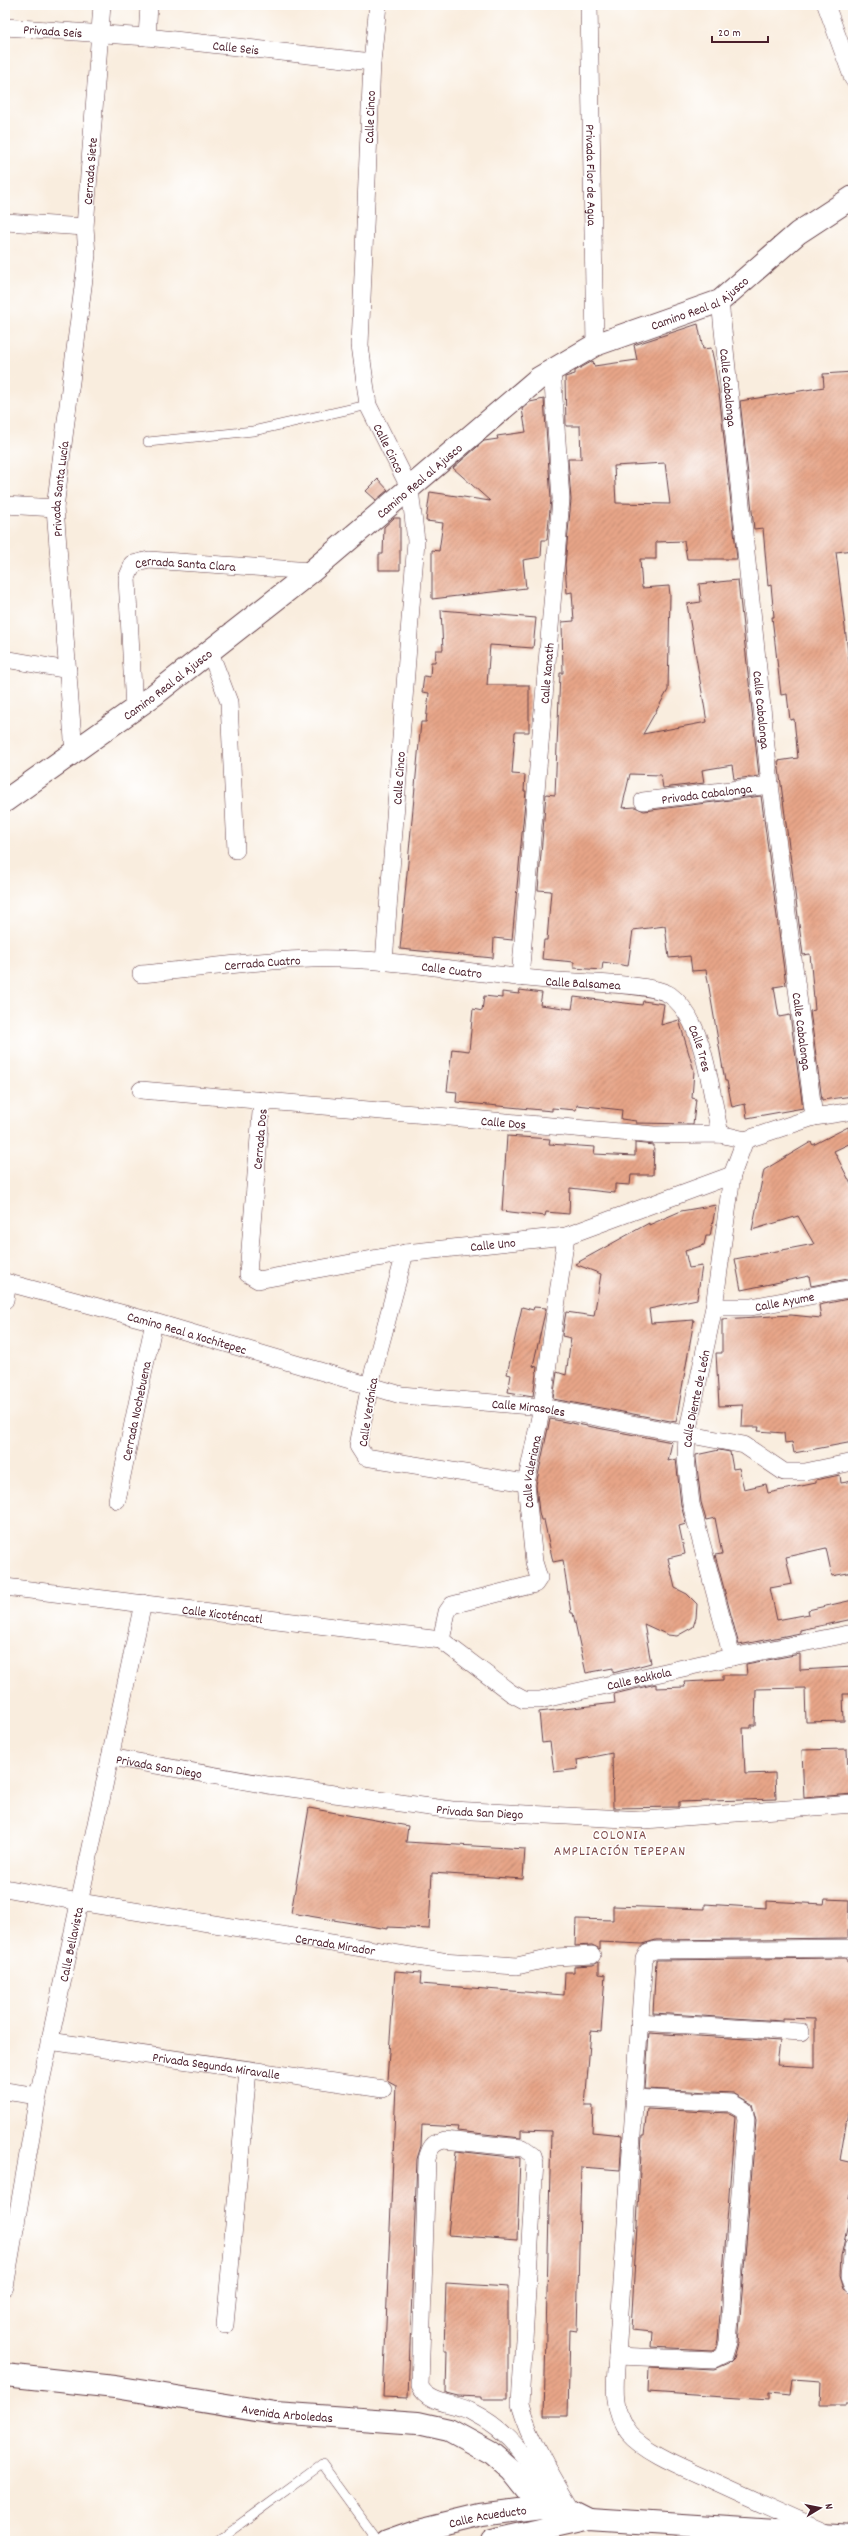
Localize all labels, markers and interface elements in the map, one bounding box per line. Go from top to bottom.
scale bar [712,18,768,44]
street label: Privada Seis [23,21,83,44]
text: 20 m [718,25,741,42]
street label: Calle Seis [212,37,260,61]
street label: Calle Cinco [361,90,382,144]
street label: Privada Flor de Agua [579,124,600,227]
street label: Cerrada Siete [80,137,104,206]
street label: Camino Real al Ajusco [649,273,754,337]
street label: Calle Cabalonga [713,348,740,429]
street label: Calle Cinco [367,421,408,477]
street label: Privada Santa Lucía [48,439,75,537]
street label: Camino Real al Ajusco [373,440,468,524]
street label: Cerrada Santa Clara [133,553,237,578]
street label: Calle Xanath [537,642,561,705]
street label: Camino Real al Ajusco [120,646,217,726]
street label: Calle Cabalonga [746,670,773,751]
street label: Calle Cinco [389,751,412,805]
street label: Privada Cabalonga [661,780,754,811]
street label: Cerrada Cuatro [223,952,301,977]
street label: Calle Cuatro [420,958,483,985]
street label: Calle Balsamea [545,973,622,997]
street label: Calle Cabalonga [786,991,815,1073]
street label: Calle Tres [682,1022,715,1074]
street label: Cerrada Dos [249,1108,274,1170]
street label: Calle Dos [480,1113,527,1136]
street label: Calle Uno [469,1234,517,1258]
street label: Calle Ayume [754,1288,816,1318]
street label: Camino Real a Xochitepec [125,1308,249,1361]
street label: Calle Diente de León [679,1348,717,1448]
street label: Cerrada Nochebuena [118,1359,158,1463]
street label: Calle Verónica [355,1376,384,1448]
street label: Calle Mirasoles [491,1396,567,1423]
street label: Calle Valeriana [519,1433,548,1509]
street label: Calle Xicoténcatl [181,1602,264,1630]
street label: Calle Bakkola [605,1664,674,1697]
street label: Privada San Diego [114,1751,204,1785]
street label: Privada San Diego [435,1801,524,1826]
district label: COLONIA AMPLIACIÓN TEPEPAN [554,1826,686,1862]
street label: Calle Bellavista [56,1905,90,1984]
street label: Cerrada Mirador [294,1930,377,1962]
street label: Privada Segunda Miravalle [151,2049,281,2086]
street label: Avenida Arboledas [240,2401,333,2429]
north arrow [800,2488,840,2528]
street label: Calle Acueducto [447,2502,528,2534]
text: N [820,2503,836,2511]

